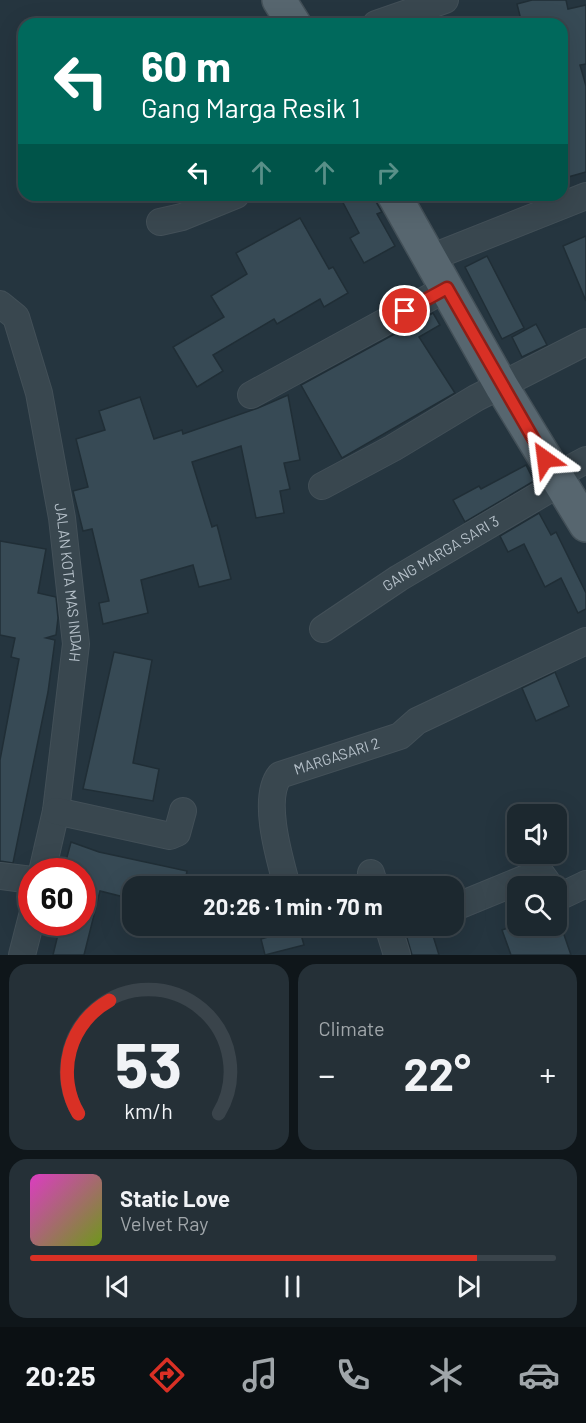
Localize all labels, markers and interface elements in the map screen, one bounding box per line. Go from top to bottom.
text: 60 m [141,40,231,90]
icon: left [42,42,120,120]
text: Gang Marga Resik 1 [141,91,361,123]
icon: left [182,156,215,189]
icon: ahead [245,156,278,189]
icon: ahead [308,156,341,189]
icon: right [371,156,404,189]
pin [379,285,430,336]
icon: arrive [388,294,421,327]
position arrow [513,427,577,491]
street label: JALAN KOTA MAS INDAH [51,501,86,663]
street label: GANG MARGA SARI 3 [379,511,502,595]
street label: MARGASARI 2 [291,733,381,778]
map controls [507,804,567,936]
button: sound [507,804,567,864]
speed limit sign: 60 [18,858,96,936]
button: search [507,876,567,936]
text: 20:26 · 1 min · 70 m [203,893,383,919]
text: Climate [319,1016,385,1040]
text: 53 [115,1026,182,1100]
text: 22° [404,1046,471,1100]
text: − [319,1054,335,1094]
text: + [539,1054,556,1094]
text: km/h [124,1098,173,1123]
text: Static Love [120,1185,230,1211]
text: Velvet Ray [120,1211,209,1235]
icon: previous [101,1270,134,1303]
icon: pause [276,1270,309,1303]
icon: next [452,1270,485,1303]
icon: directions [146,1354,188,1396]
icon: music [239,1354,281,1396]
icon: phone [332,1354,374,1396]
icon: climate [425,1354,467,1396]
icon: car [518,1354,560,1396]
text: 20:25 [25,1359,96,1391]

